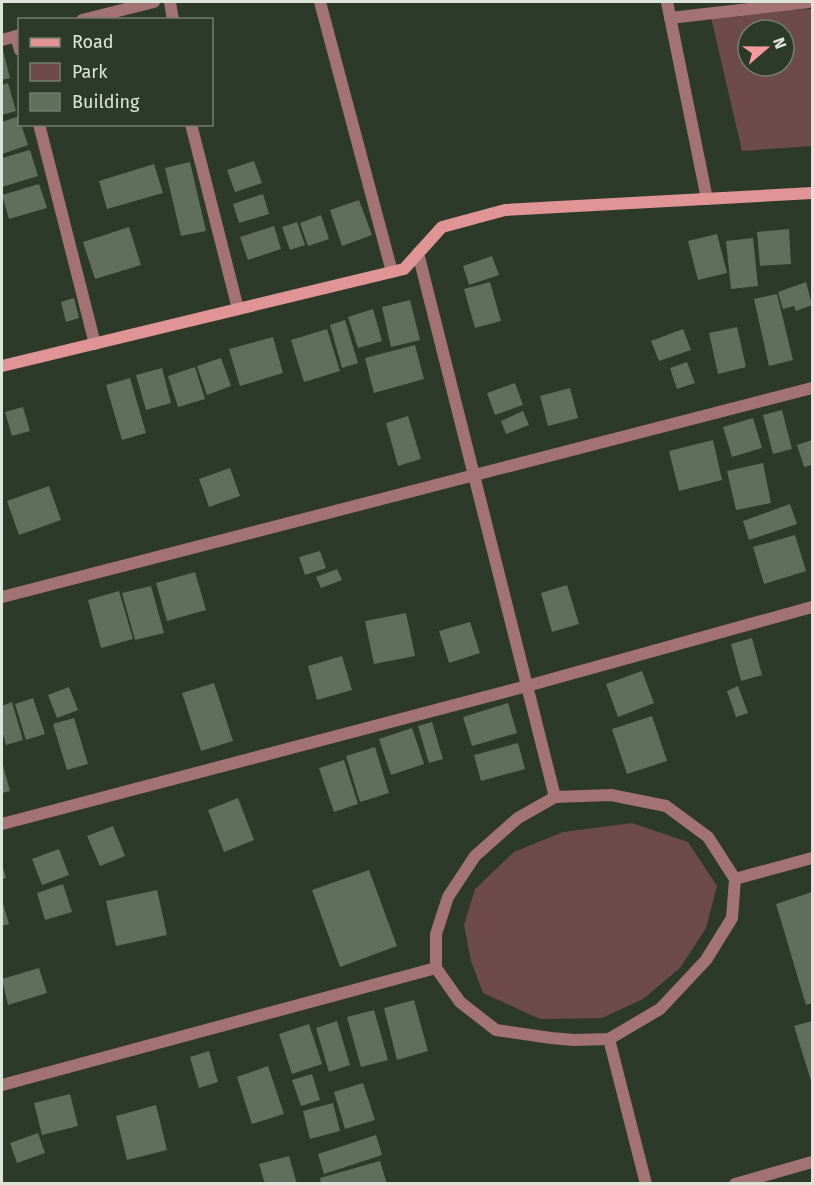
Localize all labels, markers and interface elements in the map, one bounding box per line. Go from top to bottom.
legend [18,18,213,126]
north arrow [736,18,796,78]
text: Road [72,31,114,53]
text: N [769,35,790,51]
text: Park [72,61,108,83]
text: Building [72,91,140,113]

